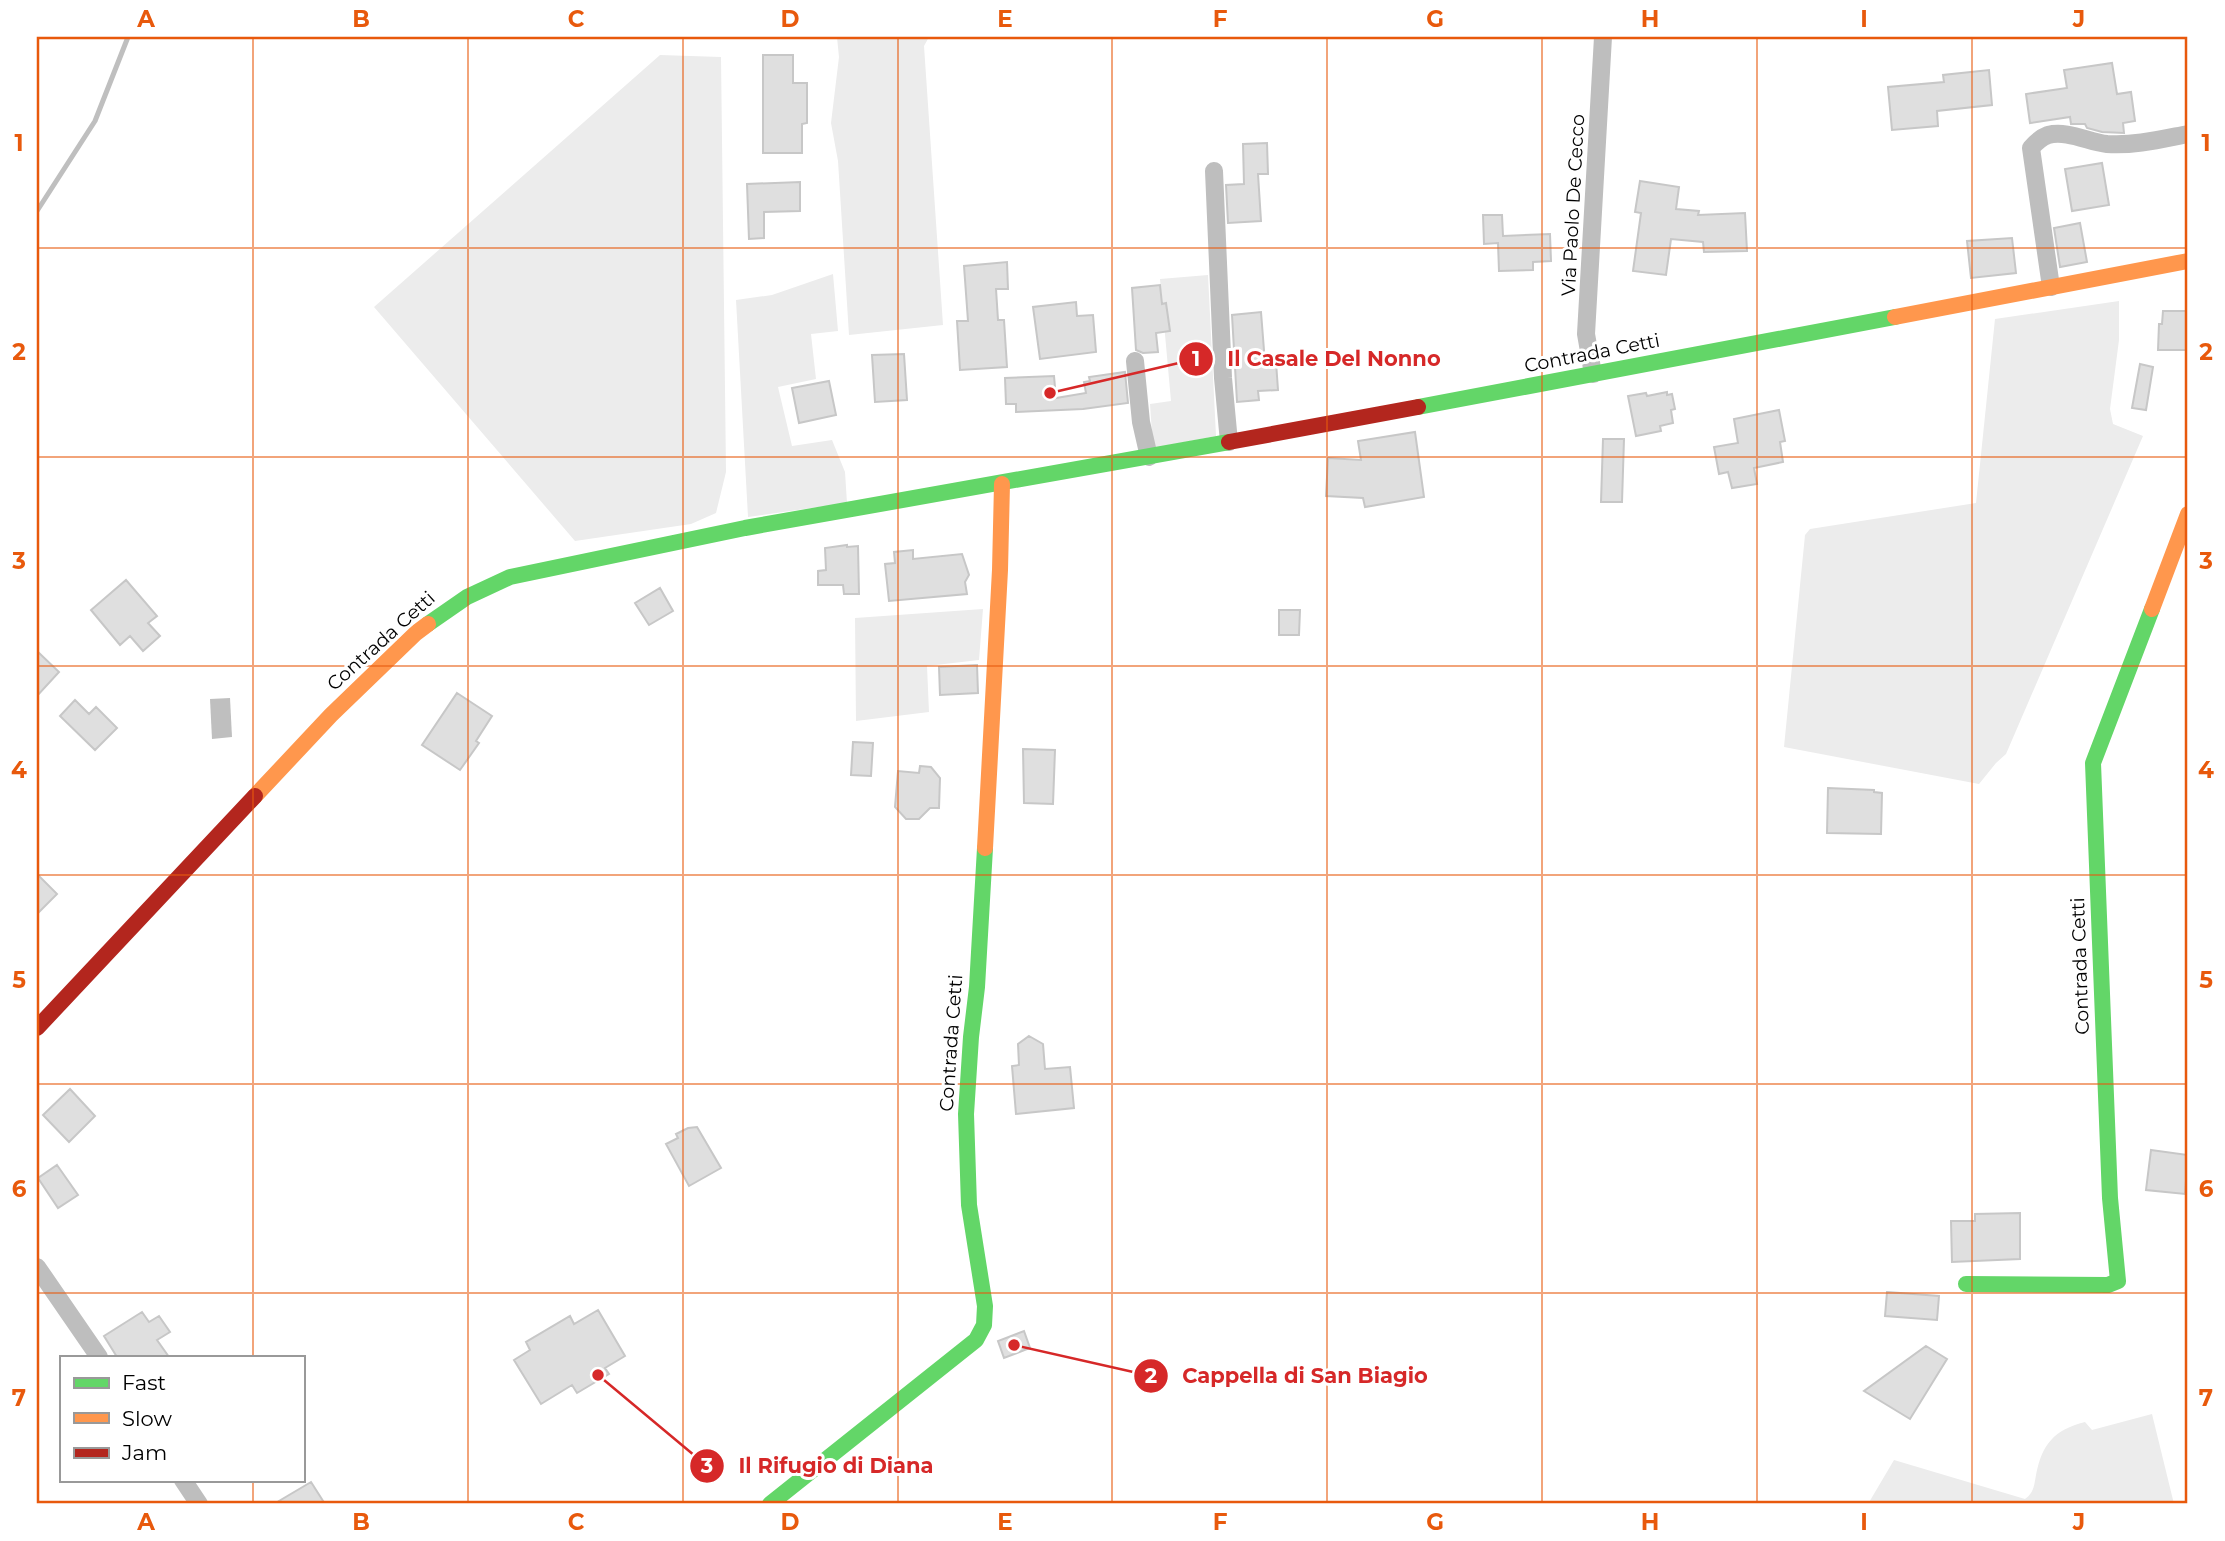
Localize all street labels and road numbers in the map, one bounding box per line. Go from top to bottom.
street label: Via Paolo De Cecco [1557,113,1589,297]
street label: Contrada Cetti [1522,329,1662,377]
street label: Contrada Cetti [322,586,440,696]
street label: Contrada Cetti [2066,897,2094,1035]
street label: Contrada Cetti [935,974,967,1112]

